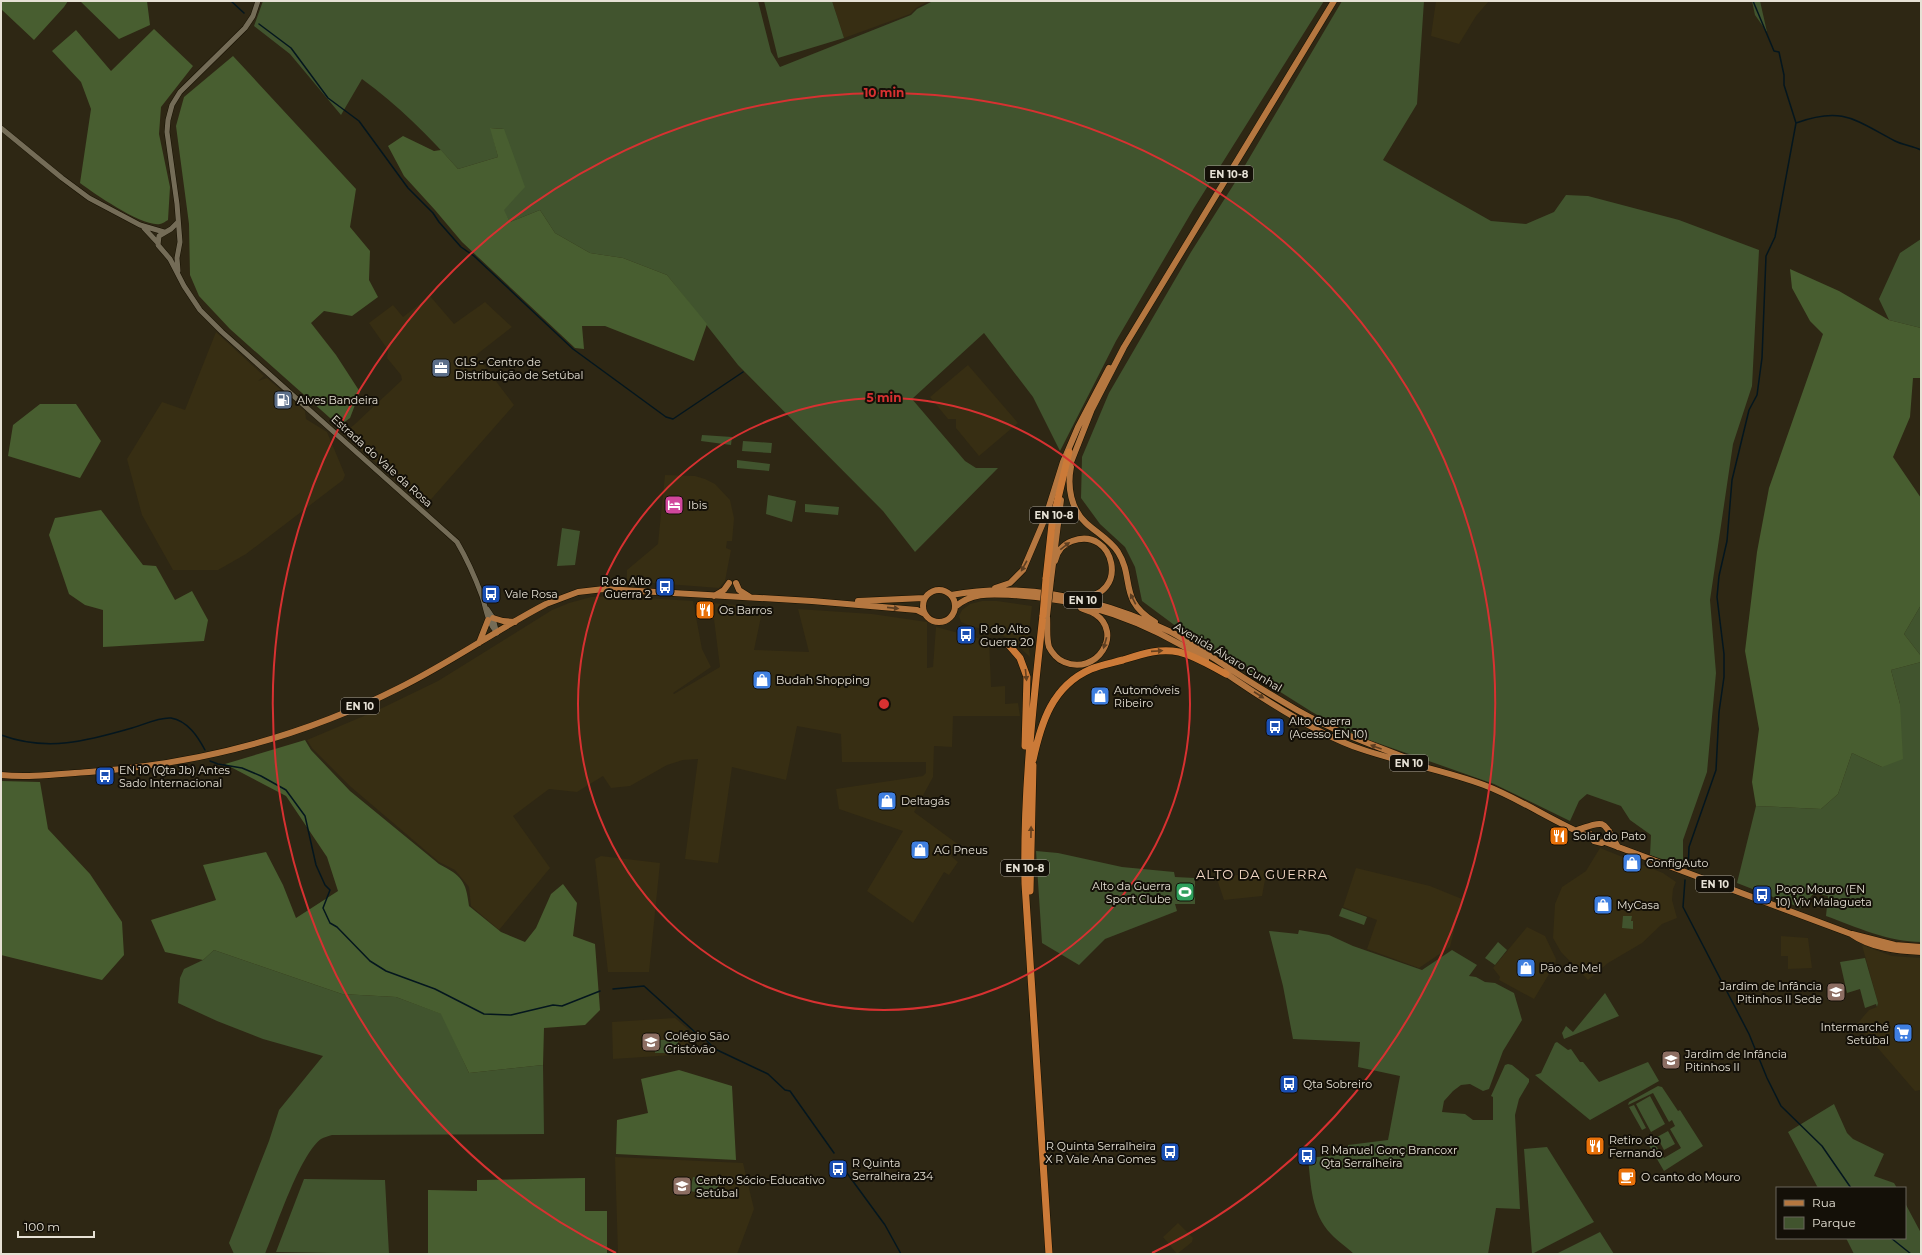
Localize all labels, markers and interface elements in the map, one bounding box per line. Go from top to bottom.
text: 10 min [864,85,904,100]
road number: EN 10-8 [1205,166,1253,182]
place label: GLS - Centro de Distribuição de Setúbal [455,355,584,382]
office icon: GLS - Centro de Distribuição de Setúbal [430,357,452,379]
fuel station icon: Alves Bandeira [272,389,294,411]
text: 5 min [866,390,902,405]
place label: Alves Bandeira [297,393,378,407]
street label: Estrada do Vale da Rosa [329,412,435,510]
hotel icon: Ibis [663,494,685,516]
place label: Ibis [688,498,708,512]
road number: EN 10-8 [1030,507,1078,523]
one-way arrow [1060,541,1071,550]
one-way arrow [1021,560,1028,572]
place label: R do Alto Guerra 2 [601,574,651,601]
bus stop icon: R do Alto Guerra 2 [654,576,676,598]
bus stop icon: Vale Rosa [480,583,502,605]
place label: Vale Rosa [505,587,558,601]
road number: EN 10 [1064,592,1102,608]
one-way arrow [1129,593,1136,605]
restaurant icon: Os Barros [694,599,716,621]
place label: Os Barros [719,603,773,617]
one-way arrow [887,605,899,611]
street label: Avenida Álvaro Cunhal [1171,619,1285,695]
place label: R do Alto Guerra 20 [980,622,1034,649]
bus stop icon: R do Alto Guerra 20 [955,624,977,646]
one-way arrow [1102,638,1108,650]
one-way arrow [1151,648,1163,655]
shop icon: Budah Shopping [751,669,773,691]
one-way arrow [1023,669,1029,682]
place label: Budah Shopping [776,673,870,687]
place label: Automóveis Ribeiro [1114,683,1180,710]
shop icon: Automóveis Ribeiro [1089,685,1111,707]
one-way arrow [1254,691,1264,699]
centre of rings [877,697,891,711]
road number: EN 10 [341,698,379,714]
place label: Alto Guerra (Acesso EN 10) [1289,714,1368,741]
bus stop icon: Alto Guerra (Acesso EN 10) [1264,716,1286,738]
one-way arrow [1370,744,1382,750]
road number: EN 10 [1390,755,1428,771]
place label: EN 10 (Qta Jb) Antes Sado Internacional [119,763,231,790]
bus stop icon: EN 10 (Qta Jb) Antes Sado Internacional [94,765,116,787]
shop icon: Deltagás [876,790,898,812]
place label: Deltagás [901,794,950,808]
one-way arrow [1028,825,1034,838]
restaurant icon: Solar do Pato [1548,825,1570,847]
place label: Solar do Pato [1573,829,1646,843]
shop icon: AG Pneus [909,839,931,861]
place label: AG Pneus [934,843,988,857]
shop icon: ConfigAuto [1621,852,1643,874]
place label: ConfigAuto [1646,856,1709,870]
road number: EN 10-8 [1001,860,1049,876]
district label: ALTO DA GUERRA [1196,866,1328,882]
road number: EN 10 [1696,876,1734,892]
place label: Alto da Guerra Sport Clube [1092,879,1171,906]
sports icon: Alto da Guerra Sport Clube [1174,881,1196,903]
place label: Poço Mouro (EN 10) Viv Malagueta [1776,882,1872,909]
bus stop icon: Poço Mouro (EN 10) Viv Malagueta [1751,884,1773,906]
shop icon: MyCasa [1592,894,1614,916]
place label: MyCasa [1617,898,1659,912]
shop icon: Pão de Mel [1515,957,1537,979]
place label: Pão de Mel [1540,961,1601,975]
place label: Jardim de Infância Pitinhos II Sede [1719,979,1822,1006]
school or university icon: Jardim de Infância Pitinhos II Sede [1825,981,1847,1003]
place label: Intermarché Setúbal [1820,1020,1889,1047]
supermarket icon: Intermarché Setúbal [1892,1022,1914,1044]
place label: Colégio São Cristóvão [665,1029,730,1056]
school or university icon: Colégio São Cristóvão [640,1031,662,1053]
place label: Jardim de Infância Pitinhos II [1684,1047,1787,1074]
school or university icon: Jardim de Infância Pitinhos II [1660,1049,1682,1071]
bus stop icon: Qta Sobreiro [1278,1073,1300,1095]
place label: Qta Sobreiro [1303,1077,1372,1091]
place label: Retiro do Fernando [1609,1133,1663,1160]
restaurant icon: Retiro do Fernando [1584,1135,1606,1157]
place label: R Quinta Serralheira X R Vale Ana Gomes [1045,1139,1157,1166]
bus stop icon: R Quinta Serralheira X R Vale Ana Gomes [1159,1141,1181,1163]
place label: R Manuel Gonç Brancoxr Qta Serralheira [1321,1143,1457,1170]
bus stop icon: R Manuel Gonç Brancoxr Qta Serralheira [1296,1145,1318,1167]
place label: R Quinta Serralheira 234 [852,1156,934,1183]
bus stop icon: R Quinta Serralheira 234 [827,1158,849,1180]
cafe icon: O canto do Mouro [1616,1166,1638,1188]
place label: O canto do Mouro [1641,1170,1741,1184]
place label: Centro Sócio-Educativo Setúbal [696,1173,825,1200]
school or university icon: Centro Sócio-Educativo Setúbal [671,1175,693,1197]
legend [1776,1187,1906,1239]
text: Rua [1812,1195,1836,1210]
scale bar [18,1213,94,1239]
text: Parque [1812,1215,1856,1230]
text: 100 m [24,1219,60,1234]

